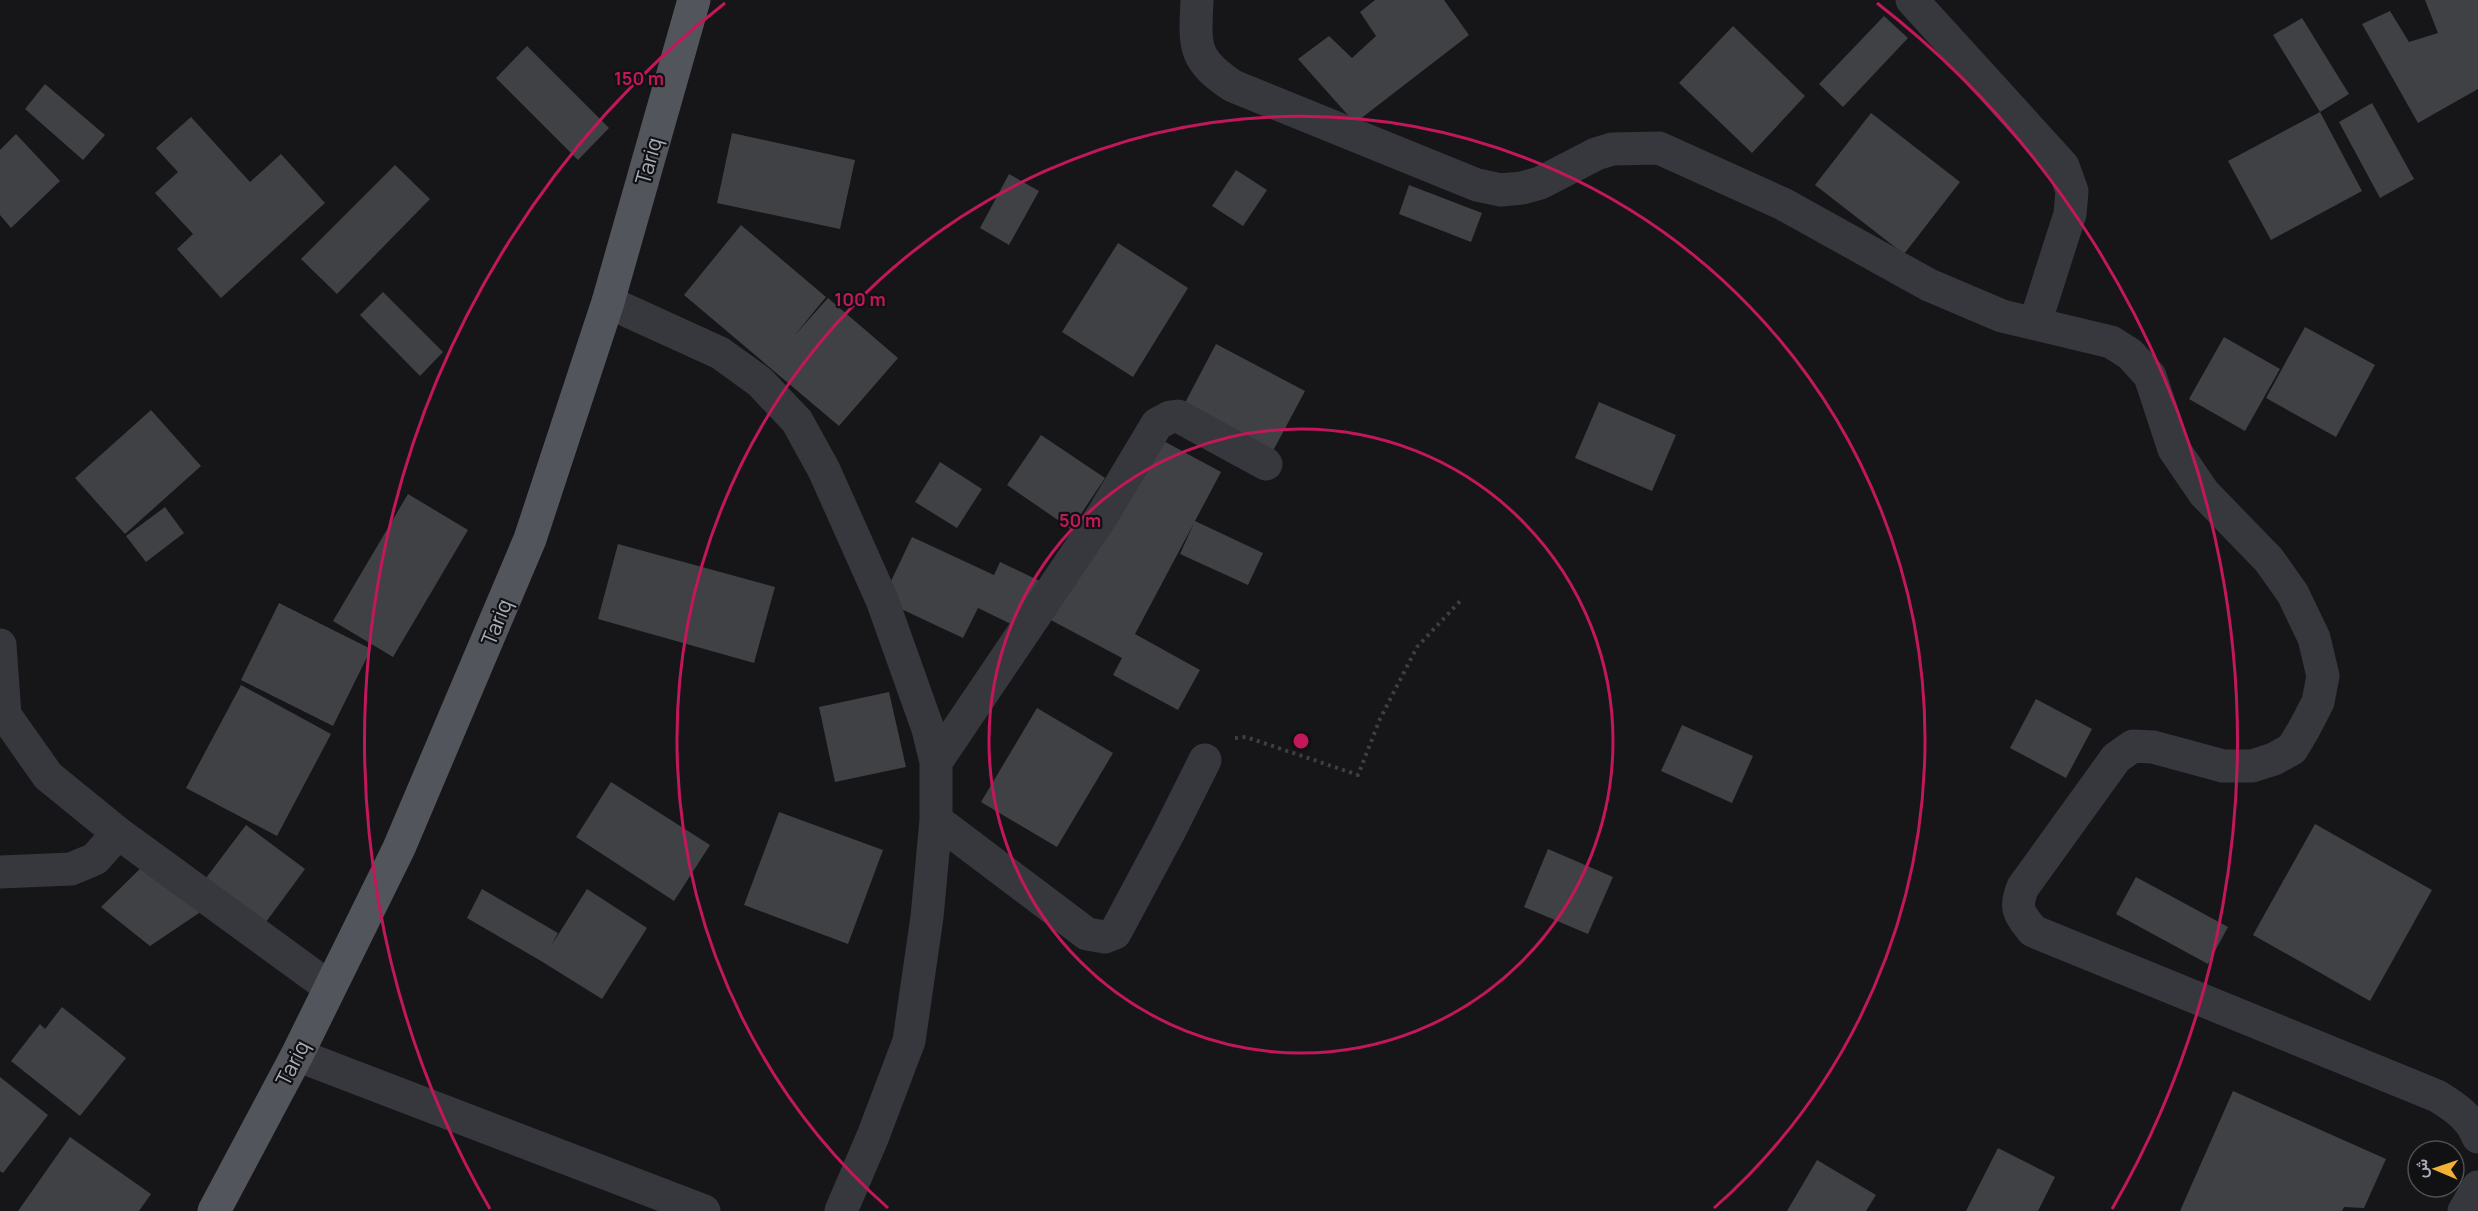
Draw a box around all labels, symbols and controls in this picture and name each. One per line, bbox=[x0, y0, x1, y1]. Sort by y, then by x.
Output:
text: 150 m bbox=[614, 66, 664, 90]
street label: Tariq bbox=[628, 134, 668, 188]
text: 100 m bbox=[834, 287, 886, 311]
text: 50 m bbox=[1059, 508, 1101, 532]
street label: Tariq bbox=[474, 595, 518, 649]
centre of rings bbox=[1291, 731, 1311, 751]
street label: Tariq bbox=[269, 1035, 315, 1091]
north arrow bbox=[2406, 1139, 2466, 1199]
text: ش bbox=[2410, 1158, 2432, 1178]

